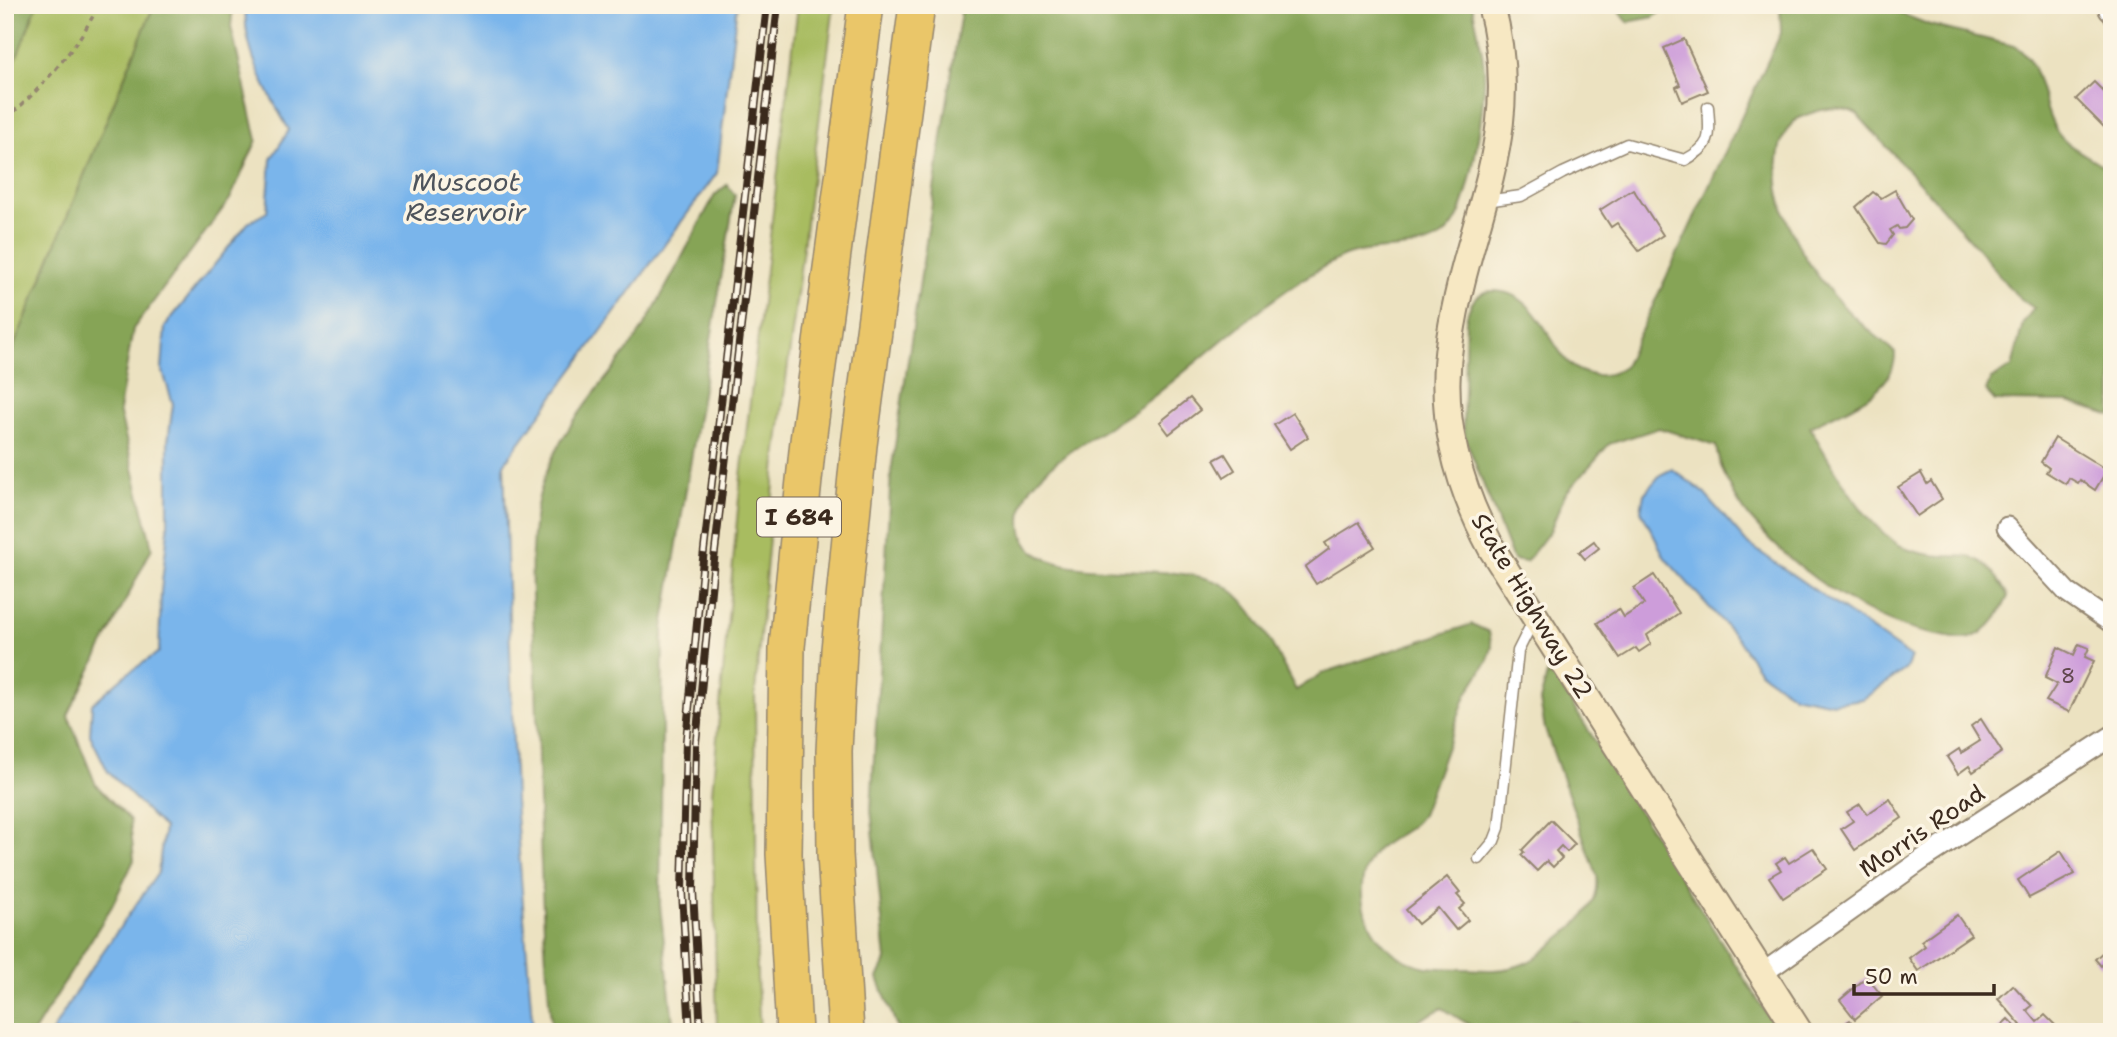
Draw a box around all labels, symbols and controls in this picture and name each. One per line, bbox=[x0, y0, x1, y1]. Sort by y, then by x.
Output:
water label: Muscoot Reservoir bbox=[406, 164, 527, 229]
road number: I 684 bbox=[757, 498, 841, 537]
street label: State Highway 22 bbox=[1464, 507, 1600, 705]
house number: 8 bbox=[2061, 662, 2075, 690]
street label: Morris Road bbox=[1853, 777, 1991, 885]
scale bar bbox=[1854, 953, 1994, 997]
text: 50 m bbox=[1865, 963, 1918, 991]

